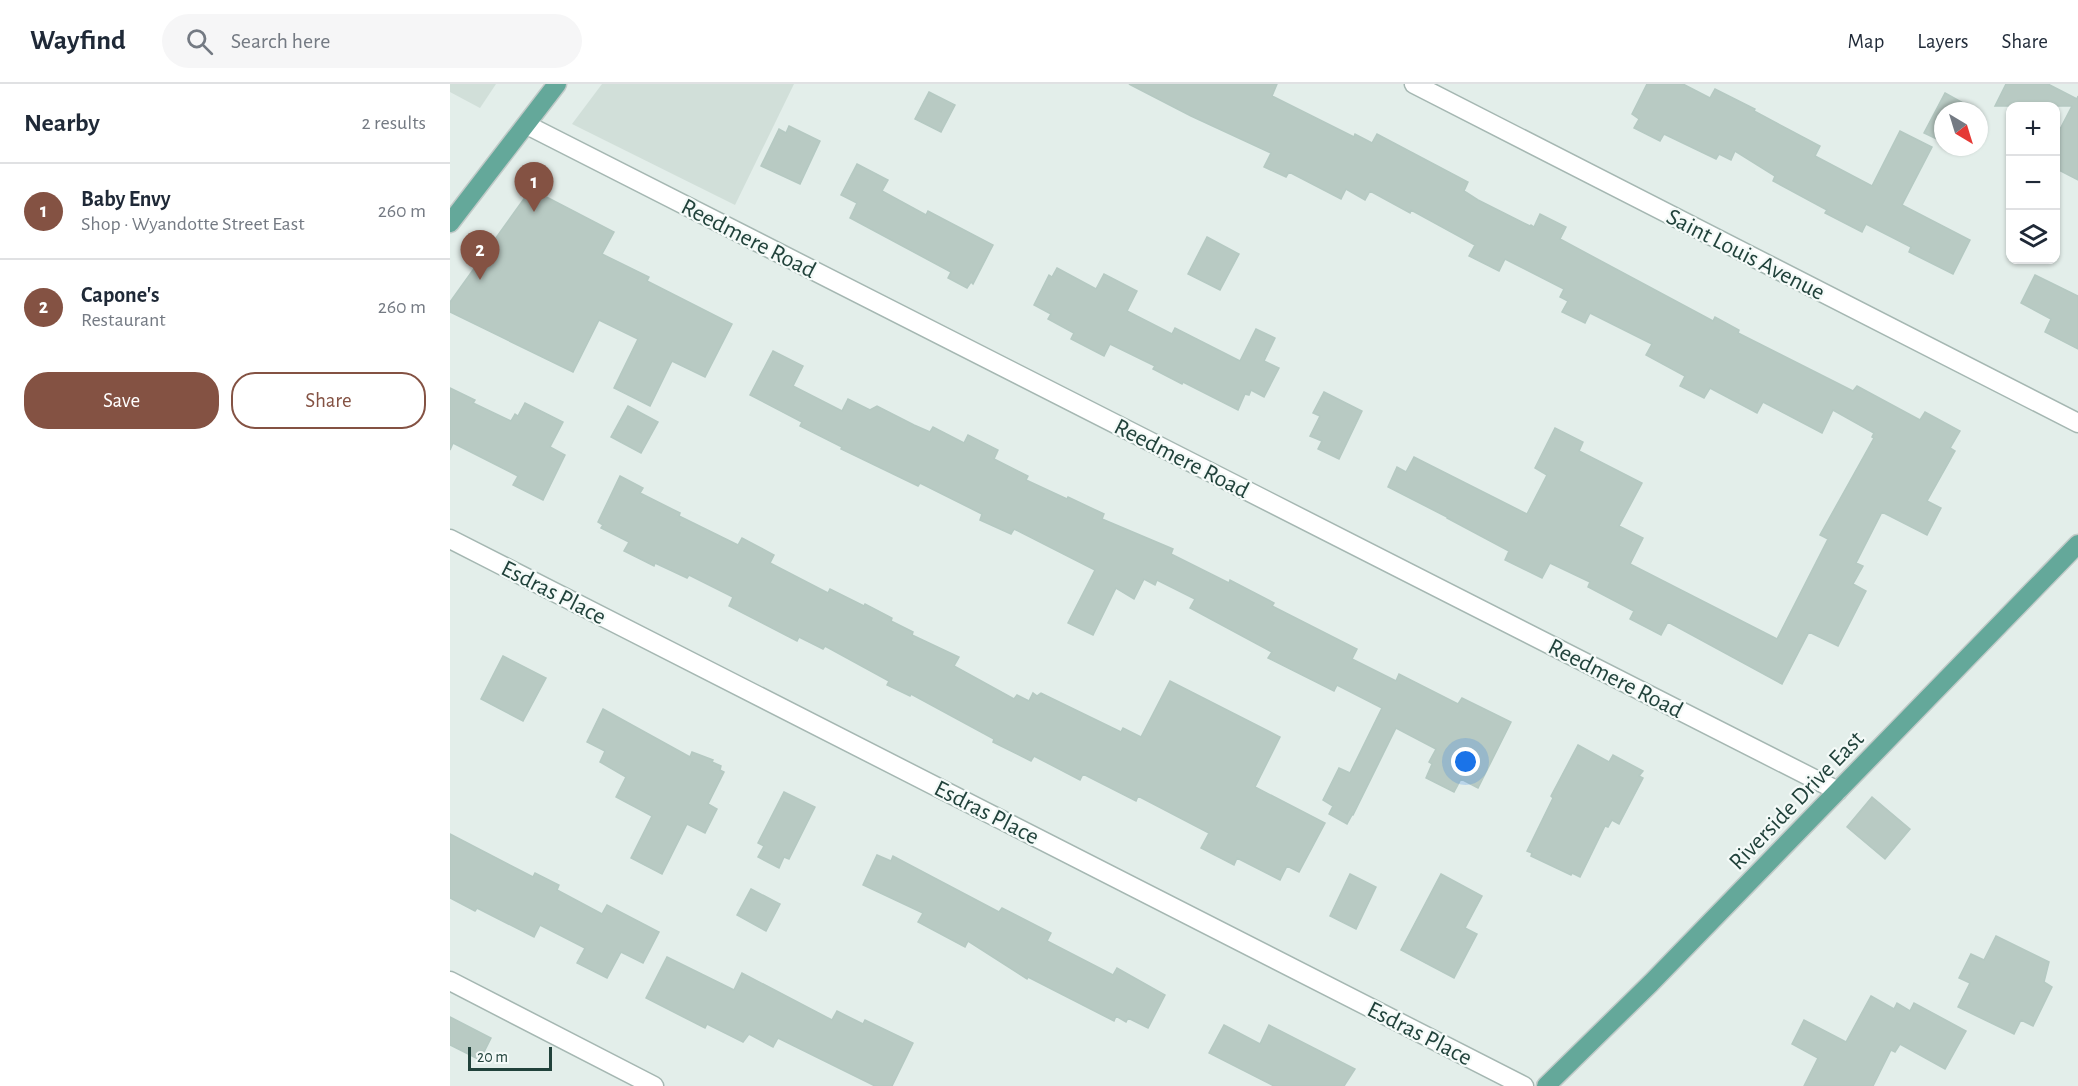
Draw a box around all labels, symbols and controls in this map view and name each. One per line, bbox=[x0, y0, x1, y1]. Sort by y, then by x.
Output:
search box bbox=[162, 14, 582, 68]
icon: search bbox=[183, 25, 216, 58]
text: Wayfind bbox=[30, 27, 126, 55]
text: Search here bbox=[231, 30, 330, 52]
text: Map bbox=[1848, 31, 1884, 52]
text: Layers bbox=[1917, 31, 1968, 52]
text: Share bbox=[2001, 31, 2048, 52]
north arrow bbox=[1934, 102, 1988, 156]
map controls bbox=[2006, 102, 2060, 264]
button: + bbox=[2006, 102, 2060, 156]
text: Nearby bbox=[24, 110, 100, 136]
text: 2 results bbox=[362, 113, 426, 133]
button: − bbox=[2006, 156, 2060, 210]
pin: 1 bbox=[514, 162, 554, 212]
text: Baby Envy bbox=[81, 188, 171, 210]
street label: Reedmere Road bbox=[677, 195, 820, 283]
text: 1 bbox=[40, 201, 47, 221]
text: 260 m bbox=[378, 201, 426, 221]
street label: Saint Louis Avenue bbox=[1663, 205, 1829, 305]
button: layers bbox=[2006, 210, 2060, 264]
text: Shop · Wyandotte Street East bbox=[81, 214, 305, 234]
pin: 2 bbox=[460, 230, 500, 280]
text: Capone's bbox=[81, 284, 160, 306]
text: 2 bbox=[39, 297, 48, 317]
text: 260 m bbox=[378, 297, 426, 317]
text: Restaurant bbox=[81, 310, 166, 330]
button: Save bbox=[24, 372, 219, 429]
button: Share bbox=[231, 372, 426, 429]
street label: Reedmere Road bbox=[1110, 415, 1253, 503]
street label: Esdras Place bbox=[497, 556, 610, 629]
street label: Reedmere Road bbox=[1544, 635, 1687, 723]
street label: Riverside Drive East bbox=[1725, 726, 1869, 875]
your location bbox=[1451, 747, 1480, 776]
street label: Esdras Place bbox=[930, 776, 1043, 849]
street label: Esdras Place bbox=[1363, 997, 1476, 1070]
scale bar bbox=[468, 1044, 552, 1072]
text: 20 m bbox=[477, 1049, 508, 1065]

